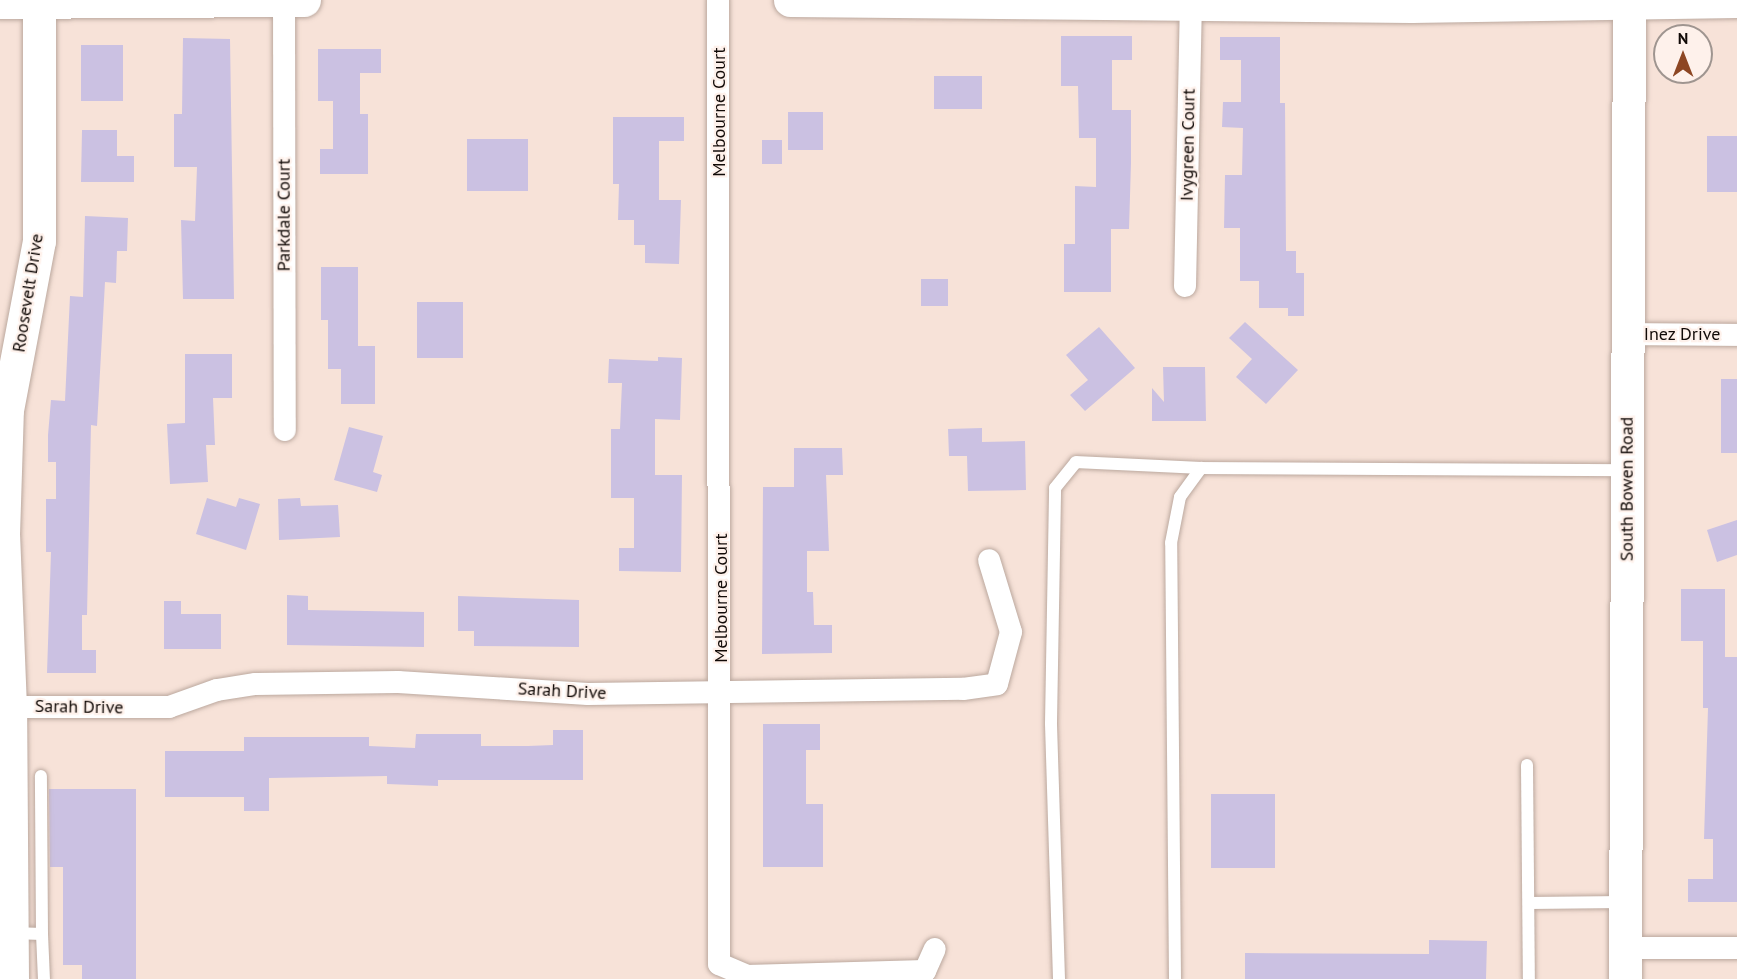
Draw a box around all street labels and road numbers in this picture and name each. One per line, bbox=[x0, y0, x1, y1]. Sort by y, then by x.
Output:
street label: Melbourne Court bbox=[708, 47, 730, 177]
street label: Ivygreen Court bbox=[1176, 89, 1200, 201]
street label: Parkdale Court bbox=[273, 159, 295, 271]
street label: Roosevelt Drive bbox=[8, 232, 48, 354]
street label: Inez Drive bbox=[1643, 323, 1721, 345]
street label: South Bowen Road bbox=[1616, 417, 1638, 561]
street label: Melbourne Court bbox=[710, 533, 732, 663]
street label: Sarah Drive bbox=[517, 678, 607, 704]
street label: Sarah Drive bbox=[35, 695, 123, 719]

